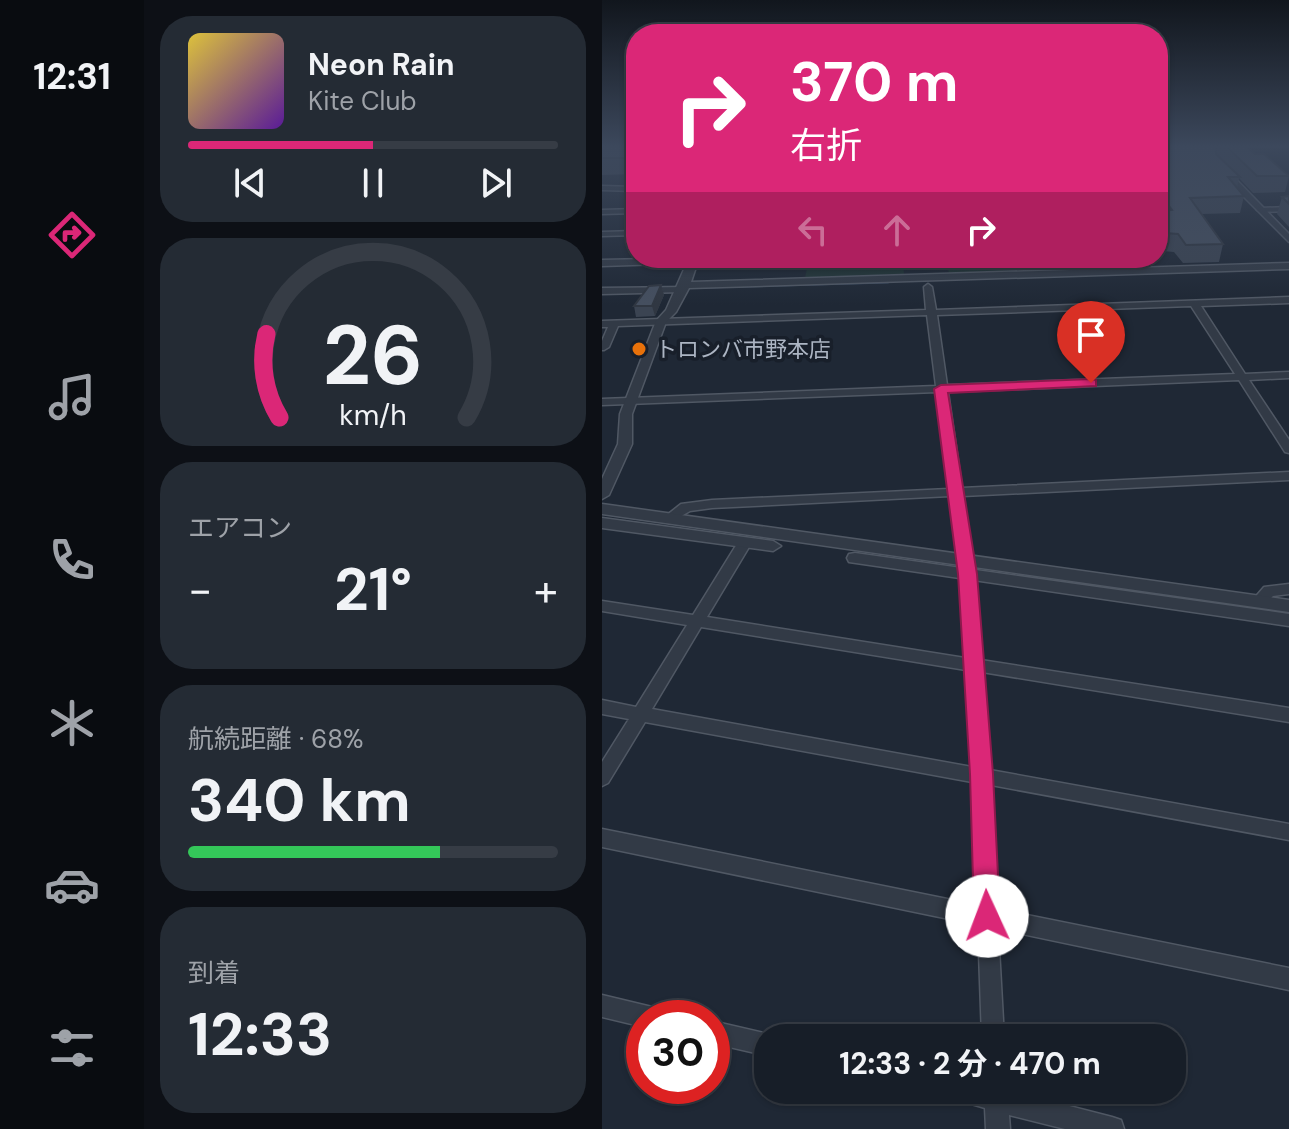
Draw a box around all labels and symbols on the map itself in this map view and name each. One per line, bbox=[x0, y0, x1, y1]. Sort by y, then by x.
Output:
pin bbox=[1057, 301, 1125, 383]
place label: トロンバ市野本店 bbox=[655, 335, 831, 364]
marker: トロンバ市野本店 bbox=[630, 340, 648, 358]
position arrow bbox=[945, 874, 1029, 958]
speed limit sign: 30 bbox=[626, 1000, 730, 1104]

